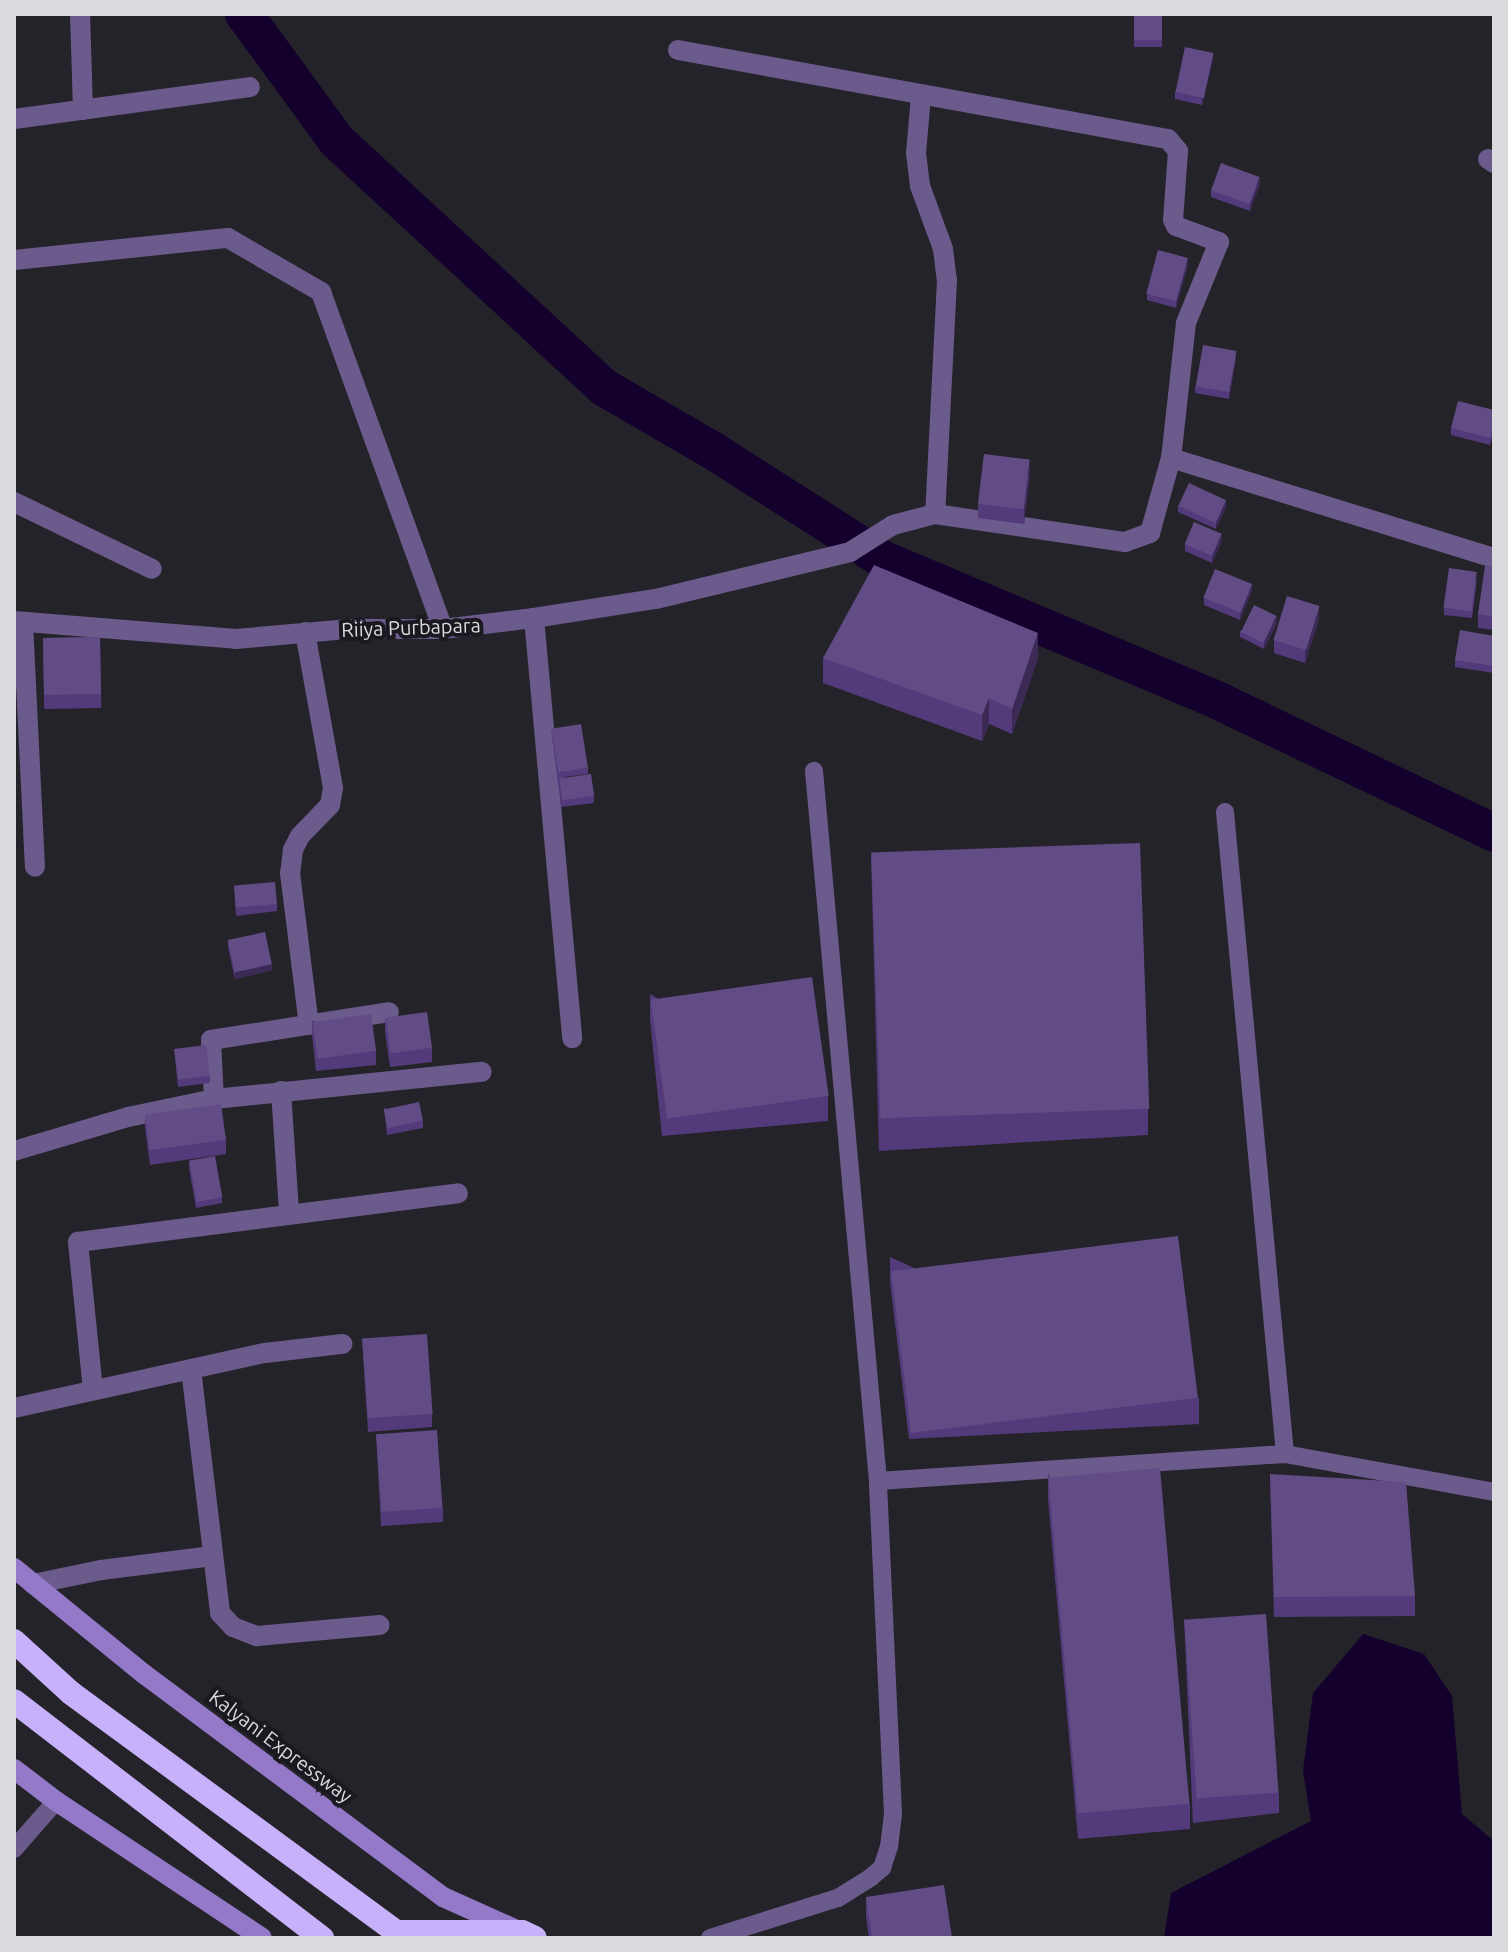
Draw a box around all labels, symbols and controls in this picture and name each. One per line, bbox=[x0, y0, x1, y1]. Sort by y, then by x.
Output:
street label: Riiya Purbapara bbox=[341, 613, 481, 641]
street label: Kalyani Expressway bbox=[205, 1684, 357, 1808]

